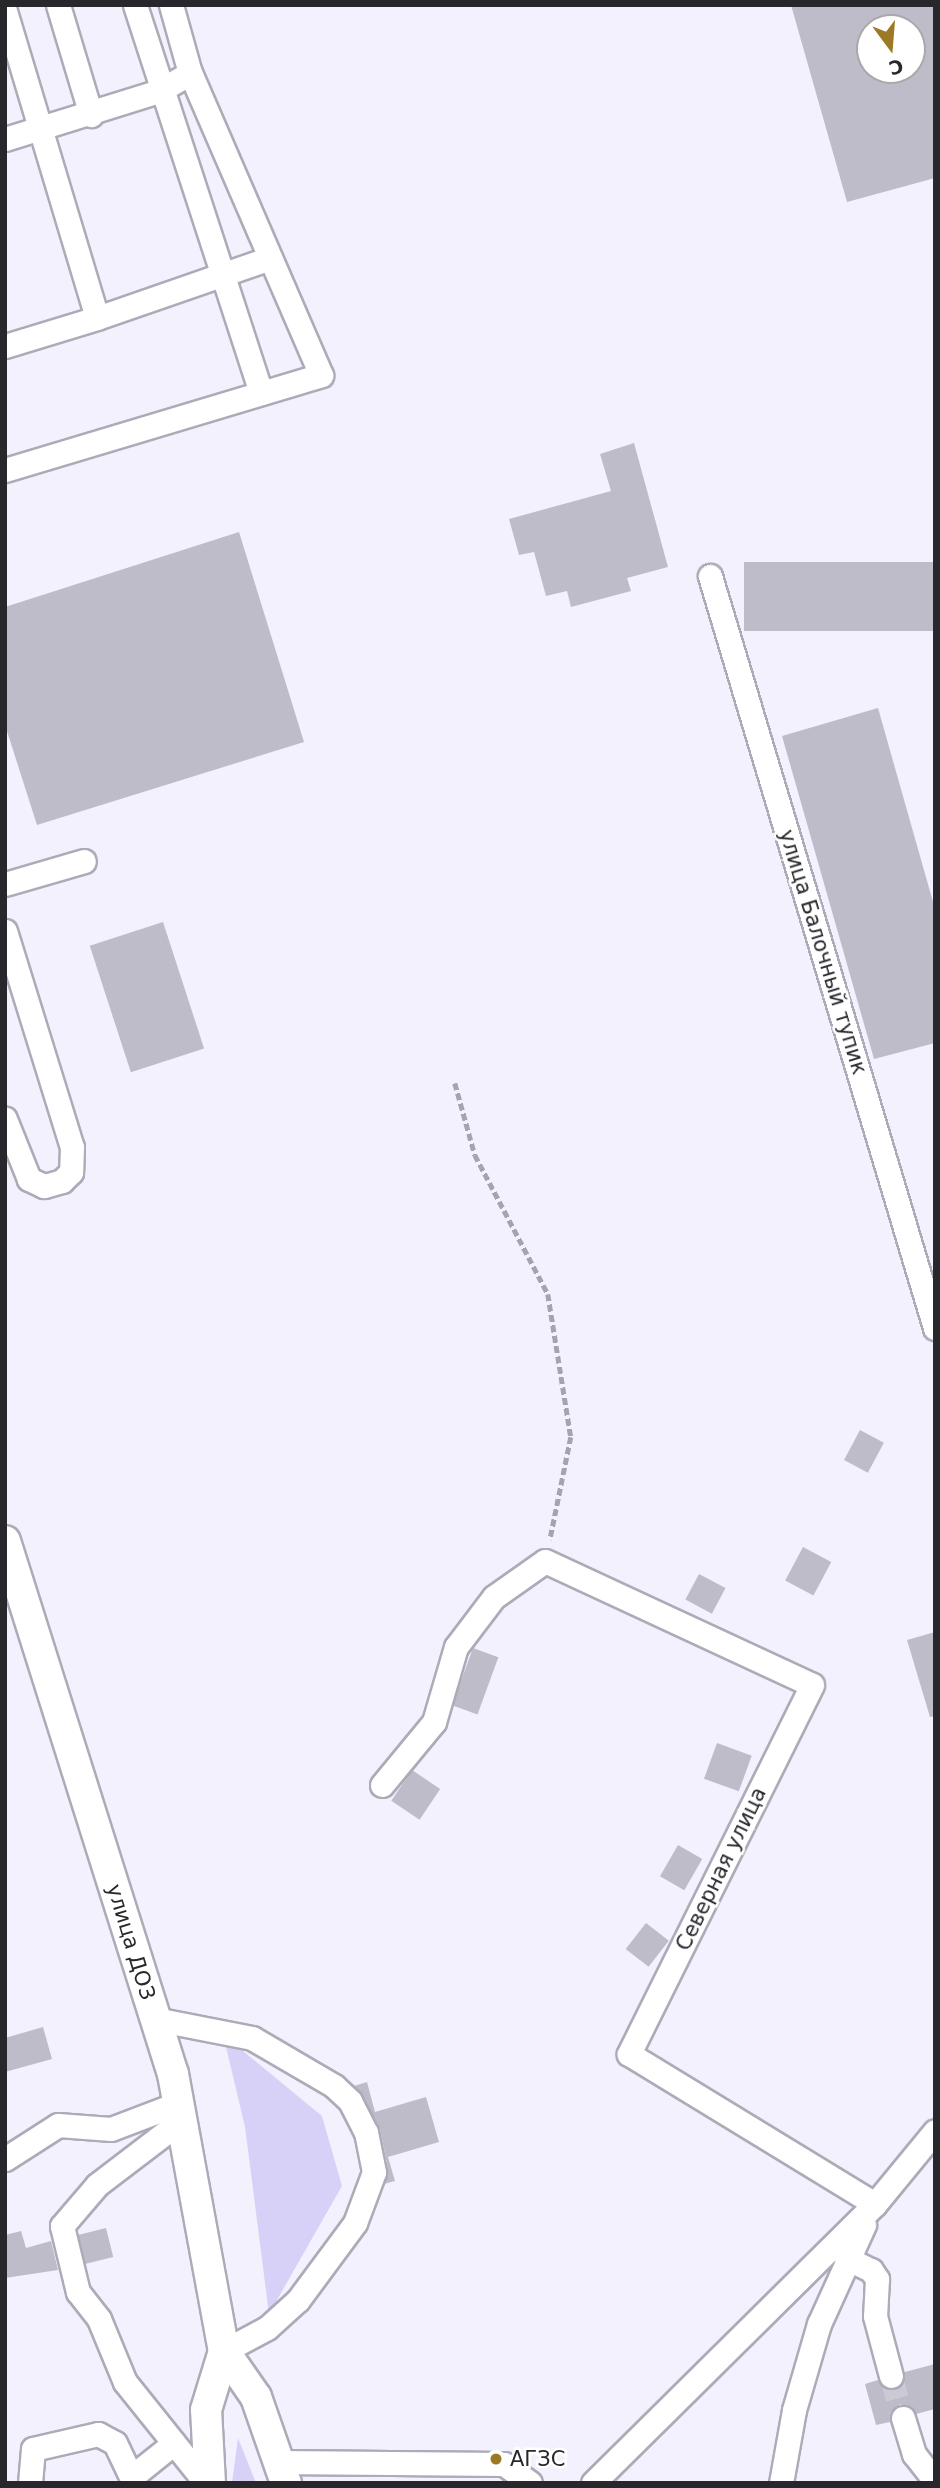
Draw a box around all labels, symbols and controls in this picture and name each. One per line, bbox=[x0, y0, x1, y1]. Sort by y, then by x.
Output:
north arrow bbox=[856, 14, 926, 84]
text: С bbox=[887, 55, 906, 80]
street label: улица Балочный тупик bbox=[774, 827, 872, 1077]
street label: Северная улица bbox=[670, 1783, 772, 1955]
street label: улица ДОЗ bbox=[101, 1881, 161, 2003]
place label: АГЗС bbox=[510, 2446, 565, 2472]
marker: АГЗС bbox=[488, 2451, 504, 2467]

